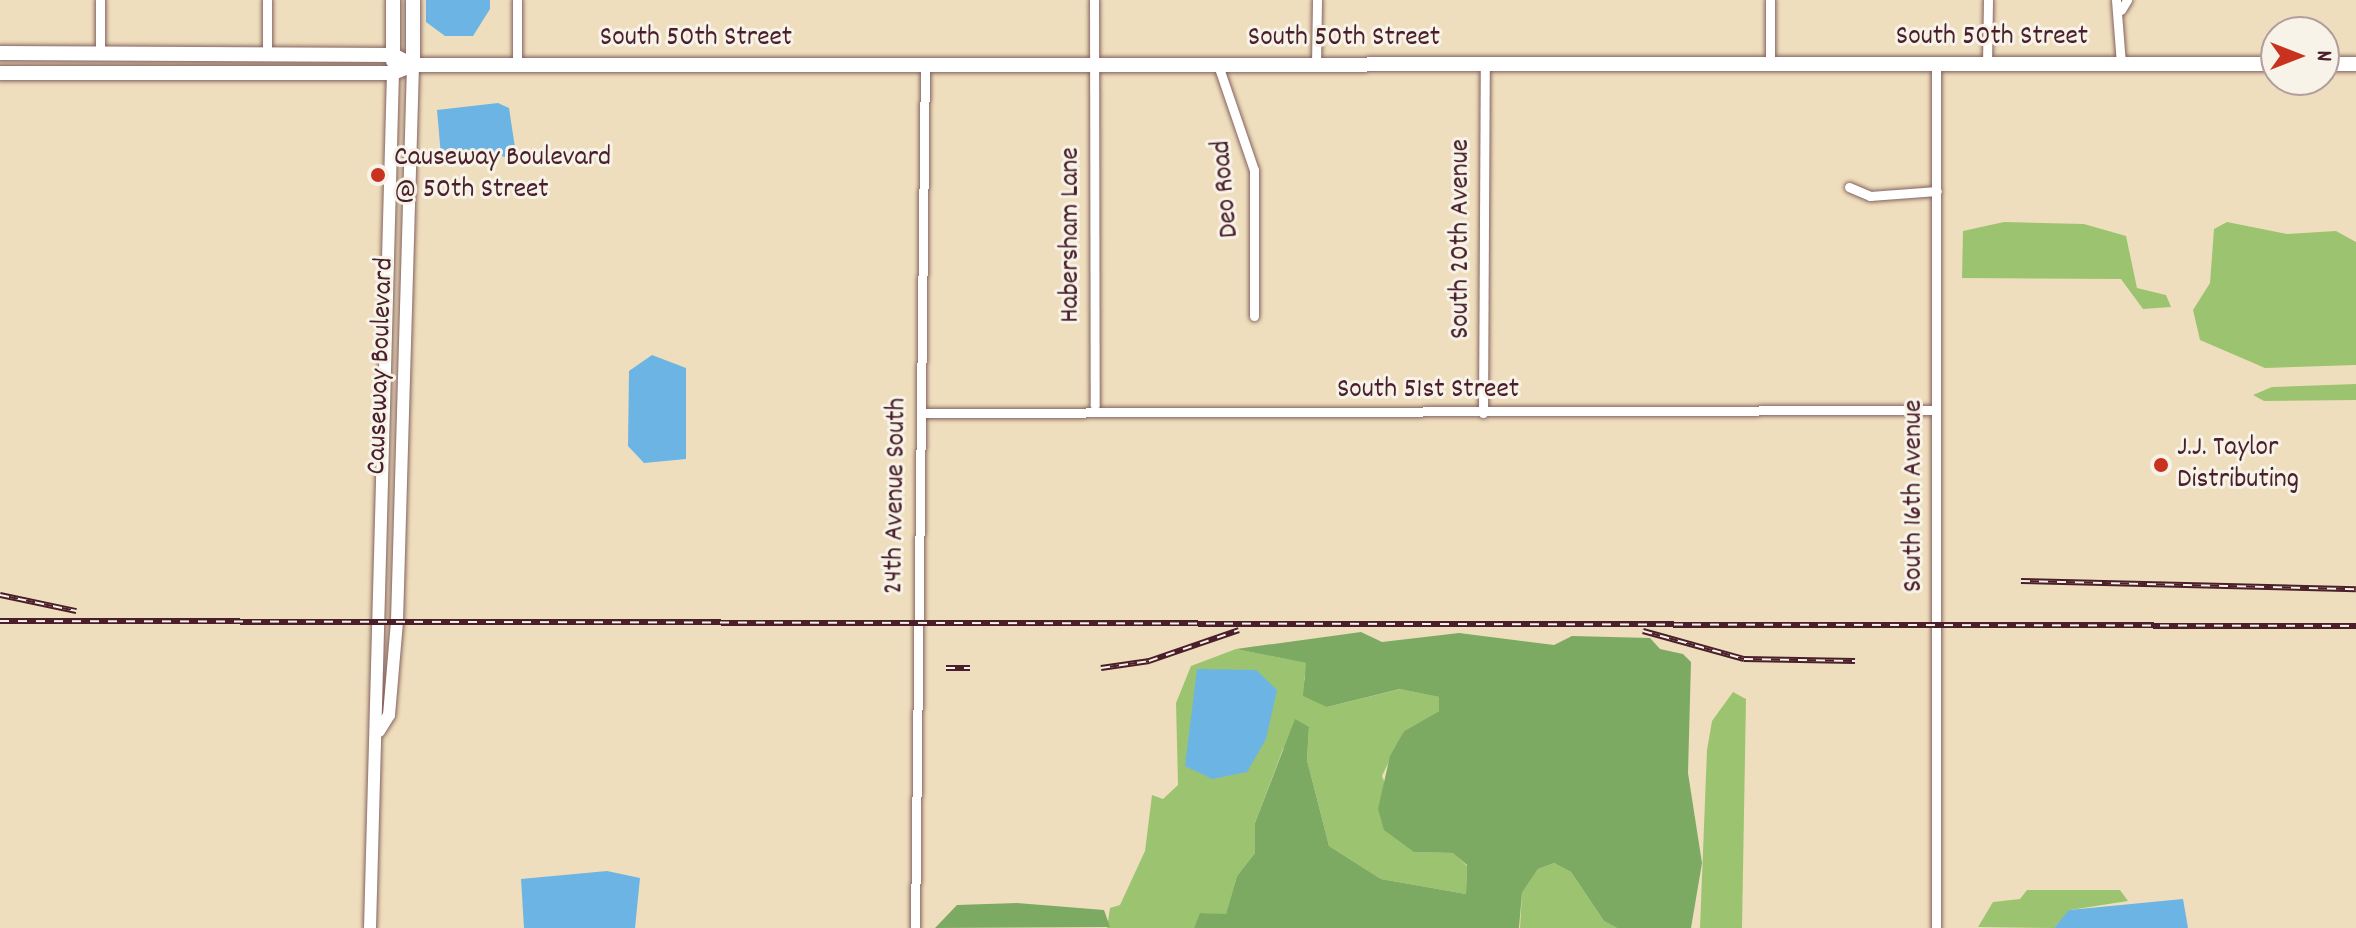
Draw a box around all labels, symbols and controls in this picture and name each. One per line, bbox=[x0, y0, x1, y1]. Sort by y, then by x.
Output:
north arrow bbox=[2260, 16, 2340, 96]
street label: South 50th Street bbox=[1896, 21, 2088, 55]
street label: South 50th Street bbox=[600, 22, 792, 56]
street label: South 50th Street bbox=[1248, 22, 1440, 56]
text: N bbox=[2307, 51, 2338, 61]
street label: Deo Road bbox=[1206, 139, 1248, 239]
street label: South 20th Avenue bbox=[1445, 139, 1479, 339]
place label: Causeway Boulevard @ 50th Street bbox=[394, 142, 611, 208]
street label: Habersham Lane bbox=[1055, 147, 1089, 323]
marker: Causeway Boulevard @ 50th Street bbox=[369, 166, 387, 184]
street label: Causeway Boulevard bbox=[361, 257, 403, 475]
street label: South 51st Street bbox=[1337, 374, 1519, 408]
street label: 24th Avenue South bbox=[878, 397, 916, 595]
street label: South 16th Avenue bbox=[1898, 400, 1932, 592]
place label: J.J. Taylor Distributing bbox=[2177, 432, 2299, 498]
marker: J.J. Taylor Distributing bbox=[2152, 456, 2170, 474]

